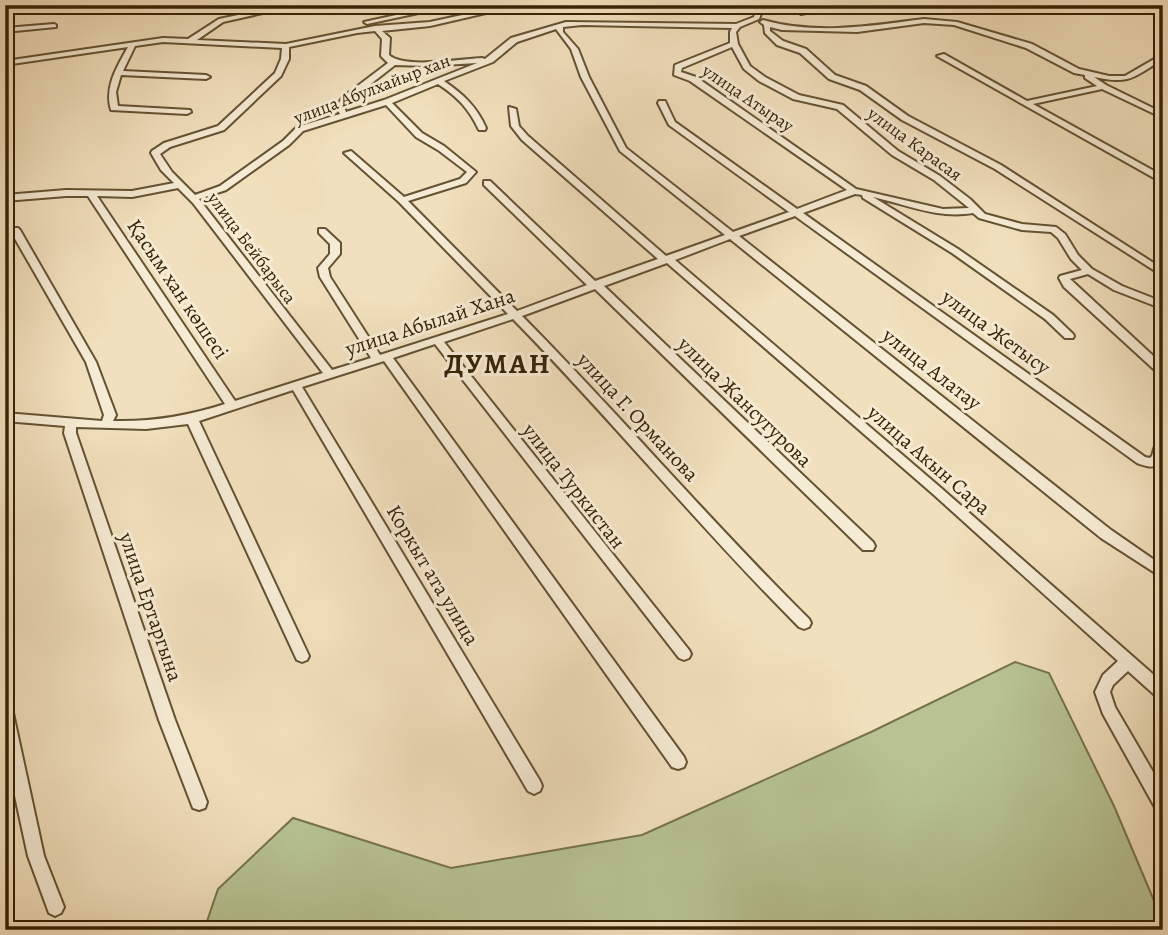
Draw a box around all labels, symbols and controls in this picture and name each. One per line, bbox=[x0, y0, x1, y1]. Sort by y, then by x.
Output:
street label: улица Абулхайыр хан bbox=[289, 48, 454, 130]
street label: улица Атырау bbox=[697, 58, 799, 138]
street label: улица Карасая bbox=[862, 101, 967, 186]
street label: улица Бейбарыса bbox=[201, 186, 302, 309]
street label: Қасым хан көшесі bbox=[121, 213, 235, 365]
street label: улица Абылай Хана bbox=[341, 281, 519, 363]
street label: улица Жетысу bbox=[935, 283, 1056, 381]
street label: улица Алатау bbox=[876, 321, 988, 417]
street label: улица Жансугурова bbox=[671, 330, 819, 474]
district label: ДУМАН bbox=[444, 345, 552, 383]
street label: улица Г. Орманова bbox=[570, 346, 705, 488]
street label: улица Акын Сара bbox=[861, 398, 997, 521]
street label: улица Туркистан bbox=[515, 417, 632, 555]
street label: Коркыт ата улица bbox=[380, 500, 486, 651]
street label: улица Ертаргына bbox=[112, 528, 190, 686]

